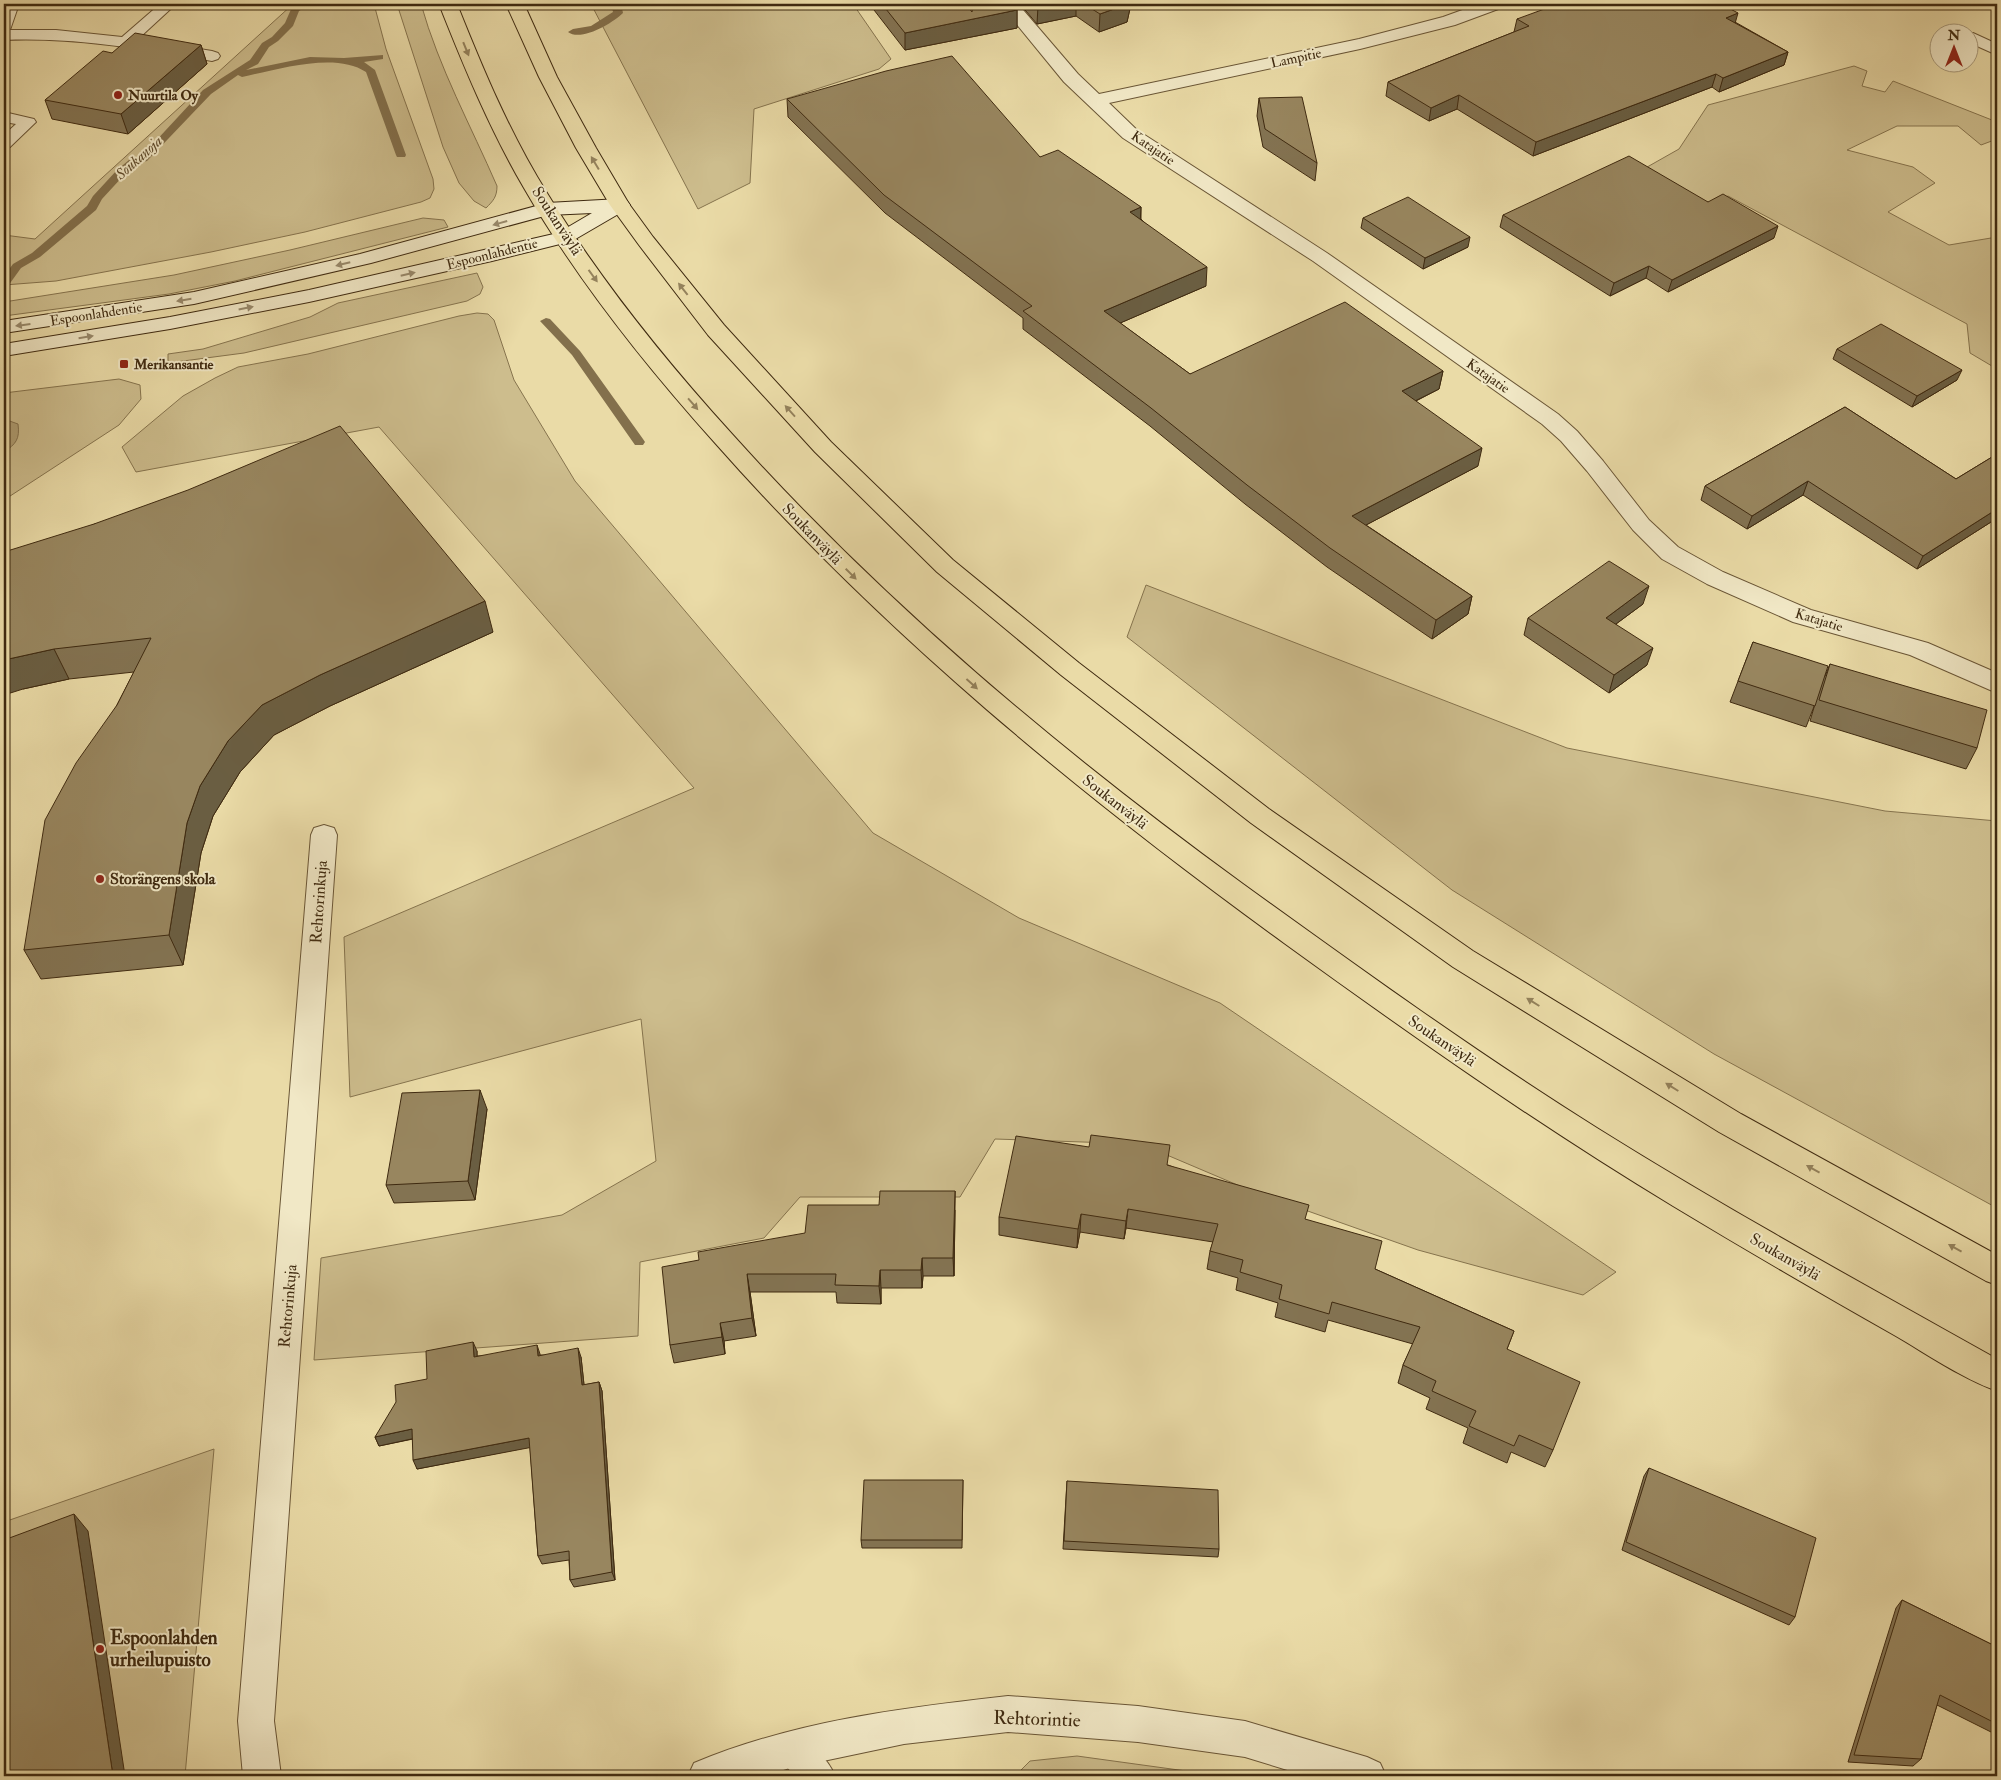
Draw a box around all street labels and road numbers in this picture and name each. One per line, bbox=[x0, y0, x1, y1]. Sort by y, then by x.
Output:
street label: Lampitie bbox=[1269, 44, 1323, 73]
street label: Katajatie bbox=[1128, 127, 1178, 169]
street label: Soukanväylä bbox=[527, 183, 587, 259]
street label: Espoonlahdentie bbox=[445, 234, 540, 275]
street label: Espoonlahdentie bbox=[49, 298, 144, 331]
street label: Katajatie bbox=[1463, 355, 1513, 397]
street label: Soukanväylä bbox=[778, 499, 847, 569]
street label: Katajatie bbox=[1793, 605, 1845, 635]
street label: Soukanväylä bbox=[1078, 770, 1152, 834]
street label: Rehtorinkuja bbox=[306, 859, 332, 944]
street label: Soukanväylä bbox=[1404, 1011, 1480, 1071]
street label: Soukanväylä bbox=[1746, 1229, 1824, 1285]
street label: Rehtorinkuja bbox=[274, 1263, 302, 1349]
street label: Rehtorintie bbox=[993, 1705, 1081, 1733]

